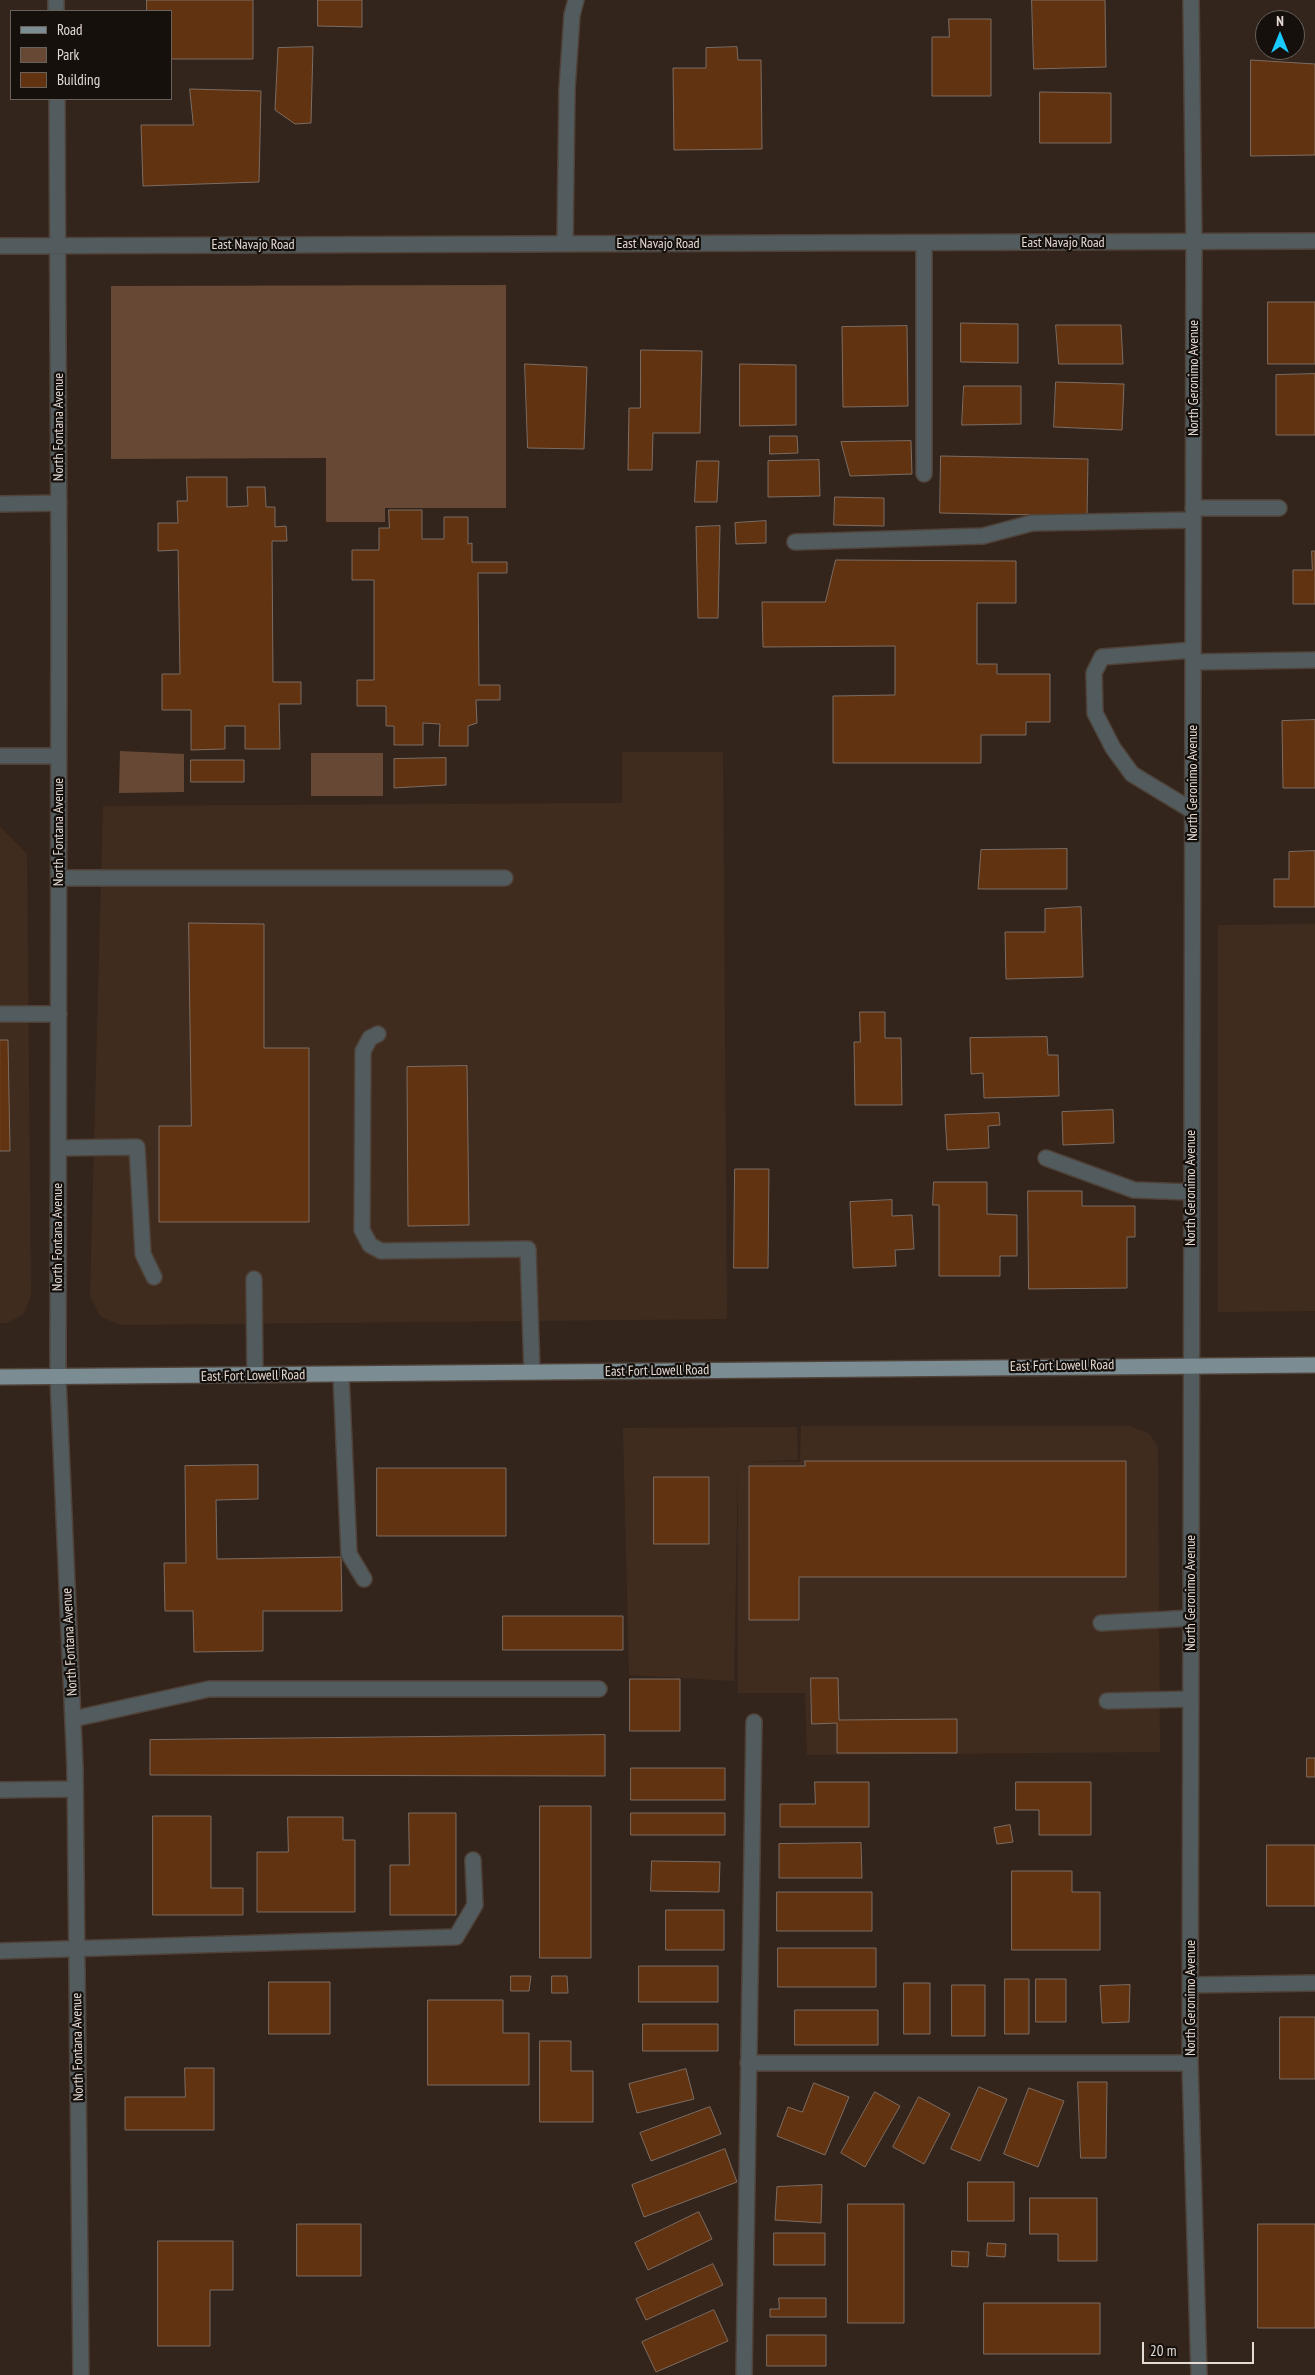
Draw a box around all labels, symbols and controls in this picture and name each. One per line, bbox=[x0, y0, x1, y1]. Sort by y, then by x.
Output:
legend bbox=[10, 10, 172, 100]
north arrow bbox=[1255, 10, 1305, 60]
text: N bbox=[1276, 12, 1284, 30]
text: Road bbox=[57, 20, 83, 39]
text: Park bbox=[57, 45, 79, 64]
text: Building bbox=[57, 70, 100, 89]
street label: East Navajo Road bbox=[1021, 235, 1105, 251]
street label: East Navajo Road bbox=[616, 236, 700, 252]
street label: East Navajo Road bbox=[211, 237, 295, 253]
street label: North Geronimo Avenue bbox=[1186, 320, 1202, 436]
street label: North Fontana Avenue bbox=[51, 373, 67, 481]
street label: North Geronimo Avenue bbox=[1185, 725, 1201, 841]
street label: North Fontana Avenue bbox=[51, 778, 67, 886]
street label: North Geronimo Avenue bbox=[1183, 1130, 1199, 1246]
street label: North Fontana Avenue bbox=[50, 1183, 66, 1291]
street label: East Fort Lowell Road bbox=[1010, 1357, 1114, 1375]
street label: East Fort Lowell Road bbox=[605, 1362, 709, 1380]
street label: East Fort Lowell Road bbox=[201, 1367, 305, 1385]
street label: North Geronimo Avenue bbox=[1183, 1535, 1199, 1651]
street label: North Fontana Avenue bbox=[59, 1587, 81, 1697]
street label: North Geronimo Avenue bbox=[1183, 1940, 1199, 2056]
street label: North Fontana Avenue bbox=[69, 1993, 87, 2101]
scale bar bbox=[1145, 2332, 1258, 2364]
text: 20 m bbox=[1150, 2341, 1176, 2360]

